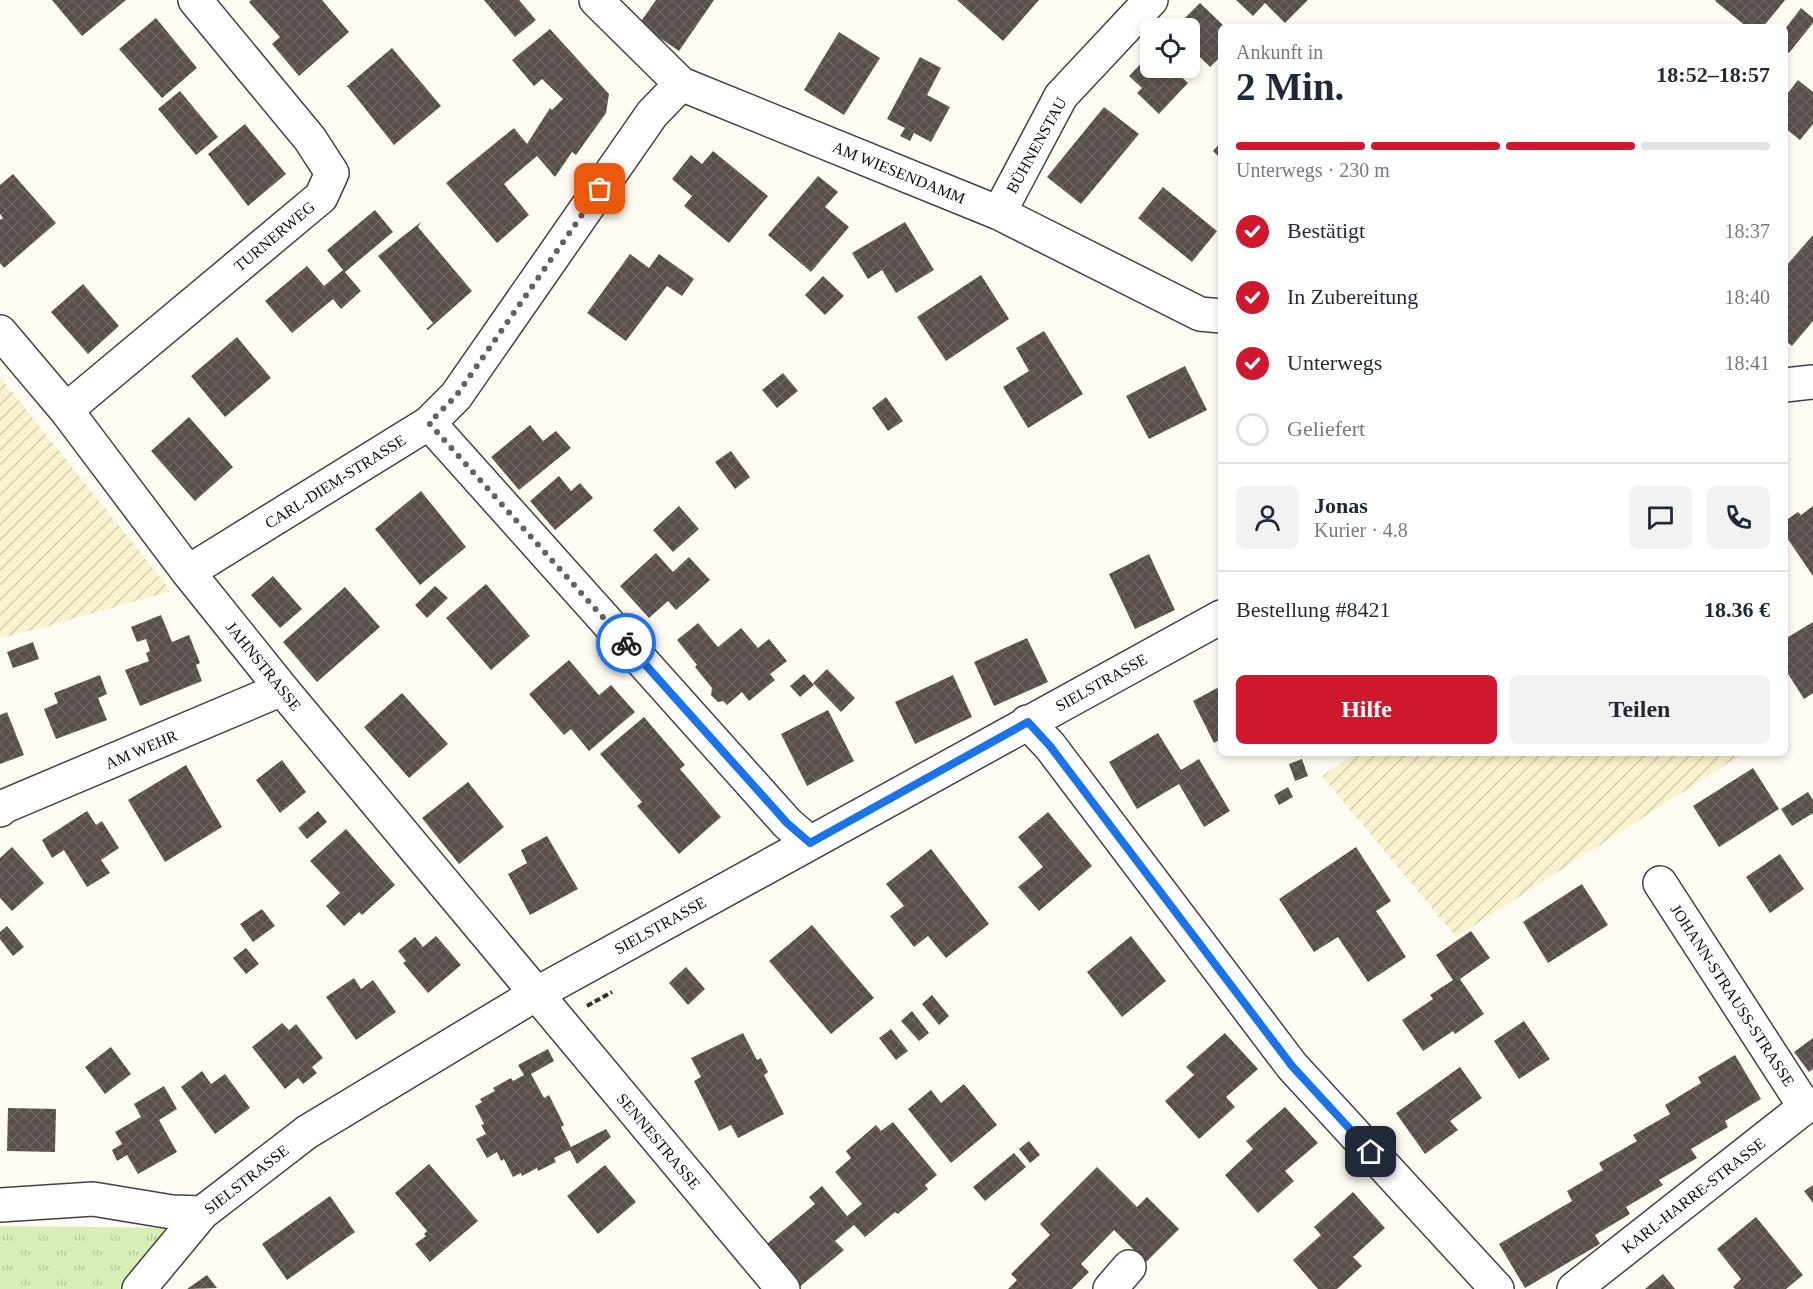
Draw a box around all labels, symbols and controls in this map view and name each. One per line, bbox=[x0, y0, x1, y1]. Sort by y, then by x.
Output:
map controls bbox=[1140, 18, 1200, 78]
button: locate bbox=[1140, 18, 1200, 78]
text: Ankunft in bbox=[1236, 41, 1323, 63]
text: 18:52–18:57 bbox=[1656, 62, 1770, 87]
text: 2 Min. bbox=[1236, 65, 1344, 108]
street label: BÜHNENSTAU bbox=[1003, 94, 1070, 196]
street label: AM WIESENDAMM bbox=[830, 138, 968, 207]
text: Unterwegs · 230 m bbox=[1236, 159, 1390, 181]
pin bbox=[574, 163, 625, 214]
icon: bag bbox=[583, 172, 616, 205]
street label: TURNERWEG bbox=[231, 198, 318, 275]
icon: check bbox=[1236, 215, 1269, 248]
text: Bestätigt bbox=[1287, 218, 1365, 243]
text: 18:37 bbox=[1724, 220, 1770, 242]
icon: check bbox=[1236, 281, 1269, 314]
text: In Zubereitung bbox=[1287, 284, 1418, 309]
text: 18:40 bbox=[1724, 286, 1770, 308]
icon: check bbox=[1236, 347, 1269, 380]
text: Unterwegs bbox=[1287, 350, 1382, 375]
text: 18:41 bbox=[1724, 352, 1770, 374]
text: Geliefert bbox=[1287, 416, 1365, 441]
street label: CARL-DIEM-STRASSE bbox=[262, 431, 409, 532]
button: person bbox=[1236, 486, 1299, 549]
button: chat bbox=[1629, 486, 1692, 549]
button: phone bbox=[1707, 486, 1770, 549]
text: Jonas bbox=[1314, 493, 1368, 518]
text: Kurier · 4.8 bbox=[1314, 519, 1408, 541]
text: Bestellung #8421 bbox=[1236, 597, 1391, 622]
text: 18.36 € bbox=[1704, 597, 1770, 622]
courier bbox=[596, 613, 656, 673]
street label: JAHNSTRASSE bbox=[223, 618, 305, 714]
icon: bike bbox=[610, 627, 643, 660]
street label: SIELSTRASSE bbox=[1052, 650, 1150, 715]
button: Hilfe bbox=[1236, 675, 1497, 744]
button: Teilen bbox=[1509, 675, 1770, 744]
street label: AM WEHR bbox=[103, 727, 180, 772]
street label: SIELSTRASSE bbox=[611, 893, 709, 958]
street label: JOHANN-STRAUSS-STRASSE bbox=[1667, 901, 1798, 1089]
street label: SENNESTRASSE bbox=[614, 1090, 704, 1193]
pin bbox=[1345, 1126, 1396, 1177]
street label: KARL-HARRE-STRASSE bbox=[1618, 1134, 1768, 1257]
icon: home bbox=[1354, 1135, 1387, 1168]
street label: SIELSTRASSE bbox=[201, 1141, 292, 1218]

